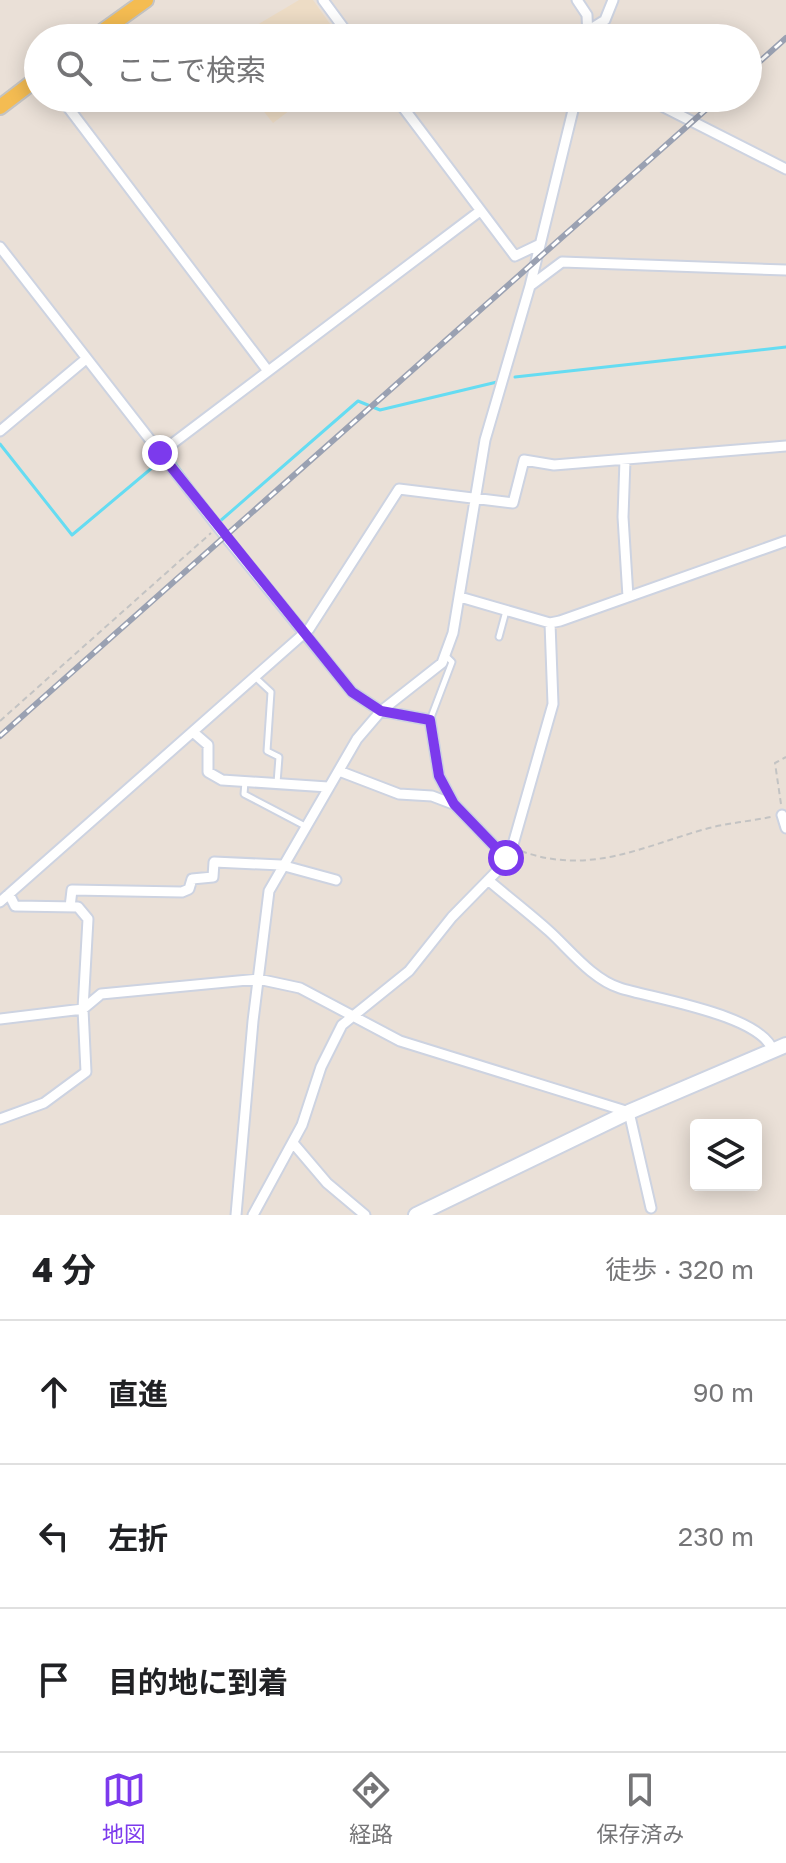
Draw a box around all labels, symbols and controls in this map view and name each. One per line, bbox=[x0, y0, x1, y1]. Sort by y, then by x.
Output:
search box bbox=[24, 24, 762, 112]
icon: search bbox=[52, 46, 96, 90]
text: ここで検索 bbox=[116, 52, 266, 88]
route end bbox=[142, 435, 178, 471]
route start bbox=[488, 840, 524, 876]
map controls bbox=[690, 1119, 762, 1191]
button: layers bbox=[690, 1119, 762, 1191]
text: 4 分 bbox=[32, 1249, 96, 1289]
text: 徒歩 · 320 m bbox=[605, 1254, 754, 1285]
icon: ahead bbox=[32, 1370, 76, 1414]
text: 直進 bbox=[108, 1376, 168, 1412]
text: 90 m bbox=[693, 1377, 754, 1408]
icon: left bbox=[32, 1514, 76, 1558]
text: 左折 bbox=[108, 1520, 168, 1556]
text: 230 m bbox=[678, 1521, 754, 1552]
icon: arrive bbox=[32, 1658, 76, 1702]
text: 目的地に到着 bbox=[108, 1664, 288, 1700]
tab: 地図 bbox=[102, 1768, 146, 1848]
tab: 経路 bbox=[349, 1768, 393, 1848]
tab: 保存済み bbox=[596, 1768, 684, 1848]

